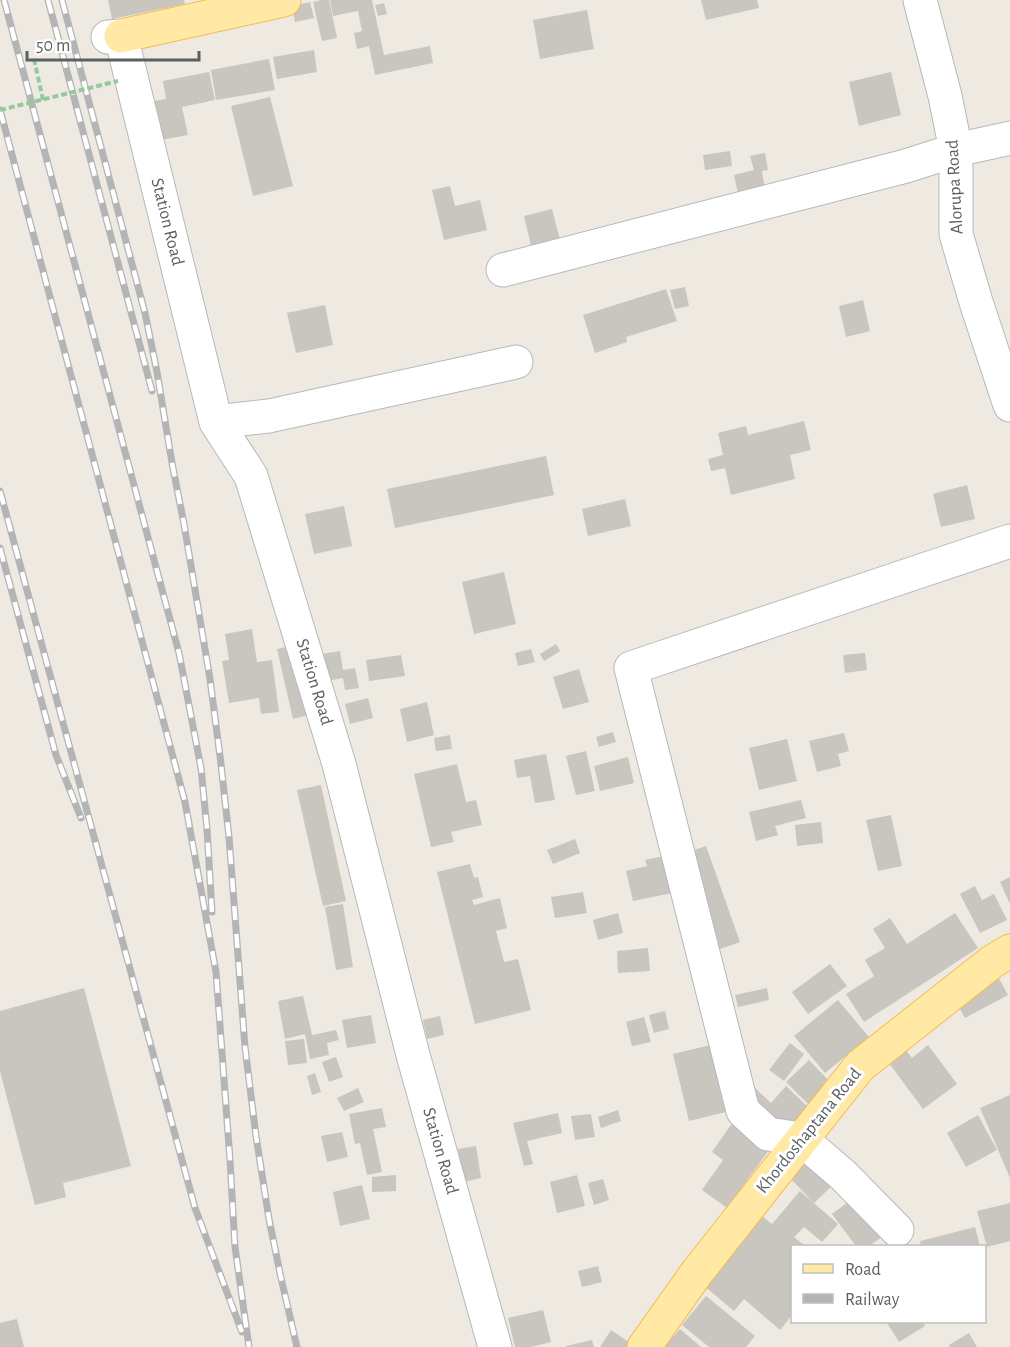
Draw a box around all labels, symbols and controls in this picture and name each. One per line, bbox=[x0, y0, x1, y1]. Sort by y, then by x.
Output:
scale bar bbox=[27, 24, 200, 62]
text: 50 m bbox=[36, 37, 70, 55]
street label: Alorupa Road bbox=[944, 139, 966, 235]
street label: Station Road bbox=[147, 176, 187, 268]
street label: Station Road bbox=[292, 637, 336, 727]
street label: Khordoshaptana Road bbox=[753, 1065, 865, 1197]
street label: Station Road bbox=[419, 1106, 461, 1196]
legend bbox=[791, 1245, 986, 1323]
text: Road bbox=[845, 1261, 881, 1279]
text: Railway bbox=[845, 1291, 900, 1309]

